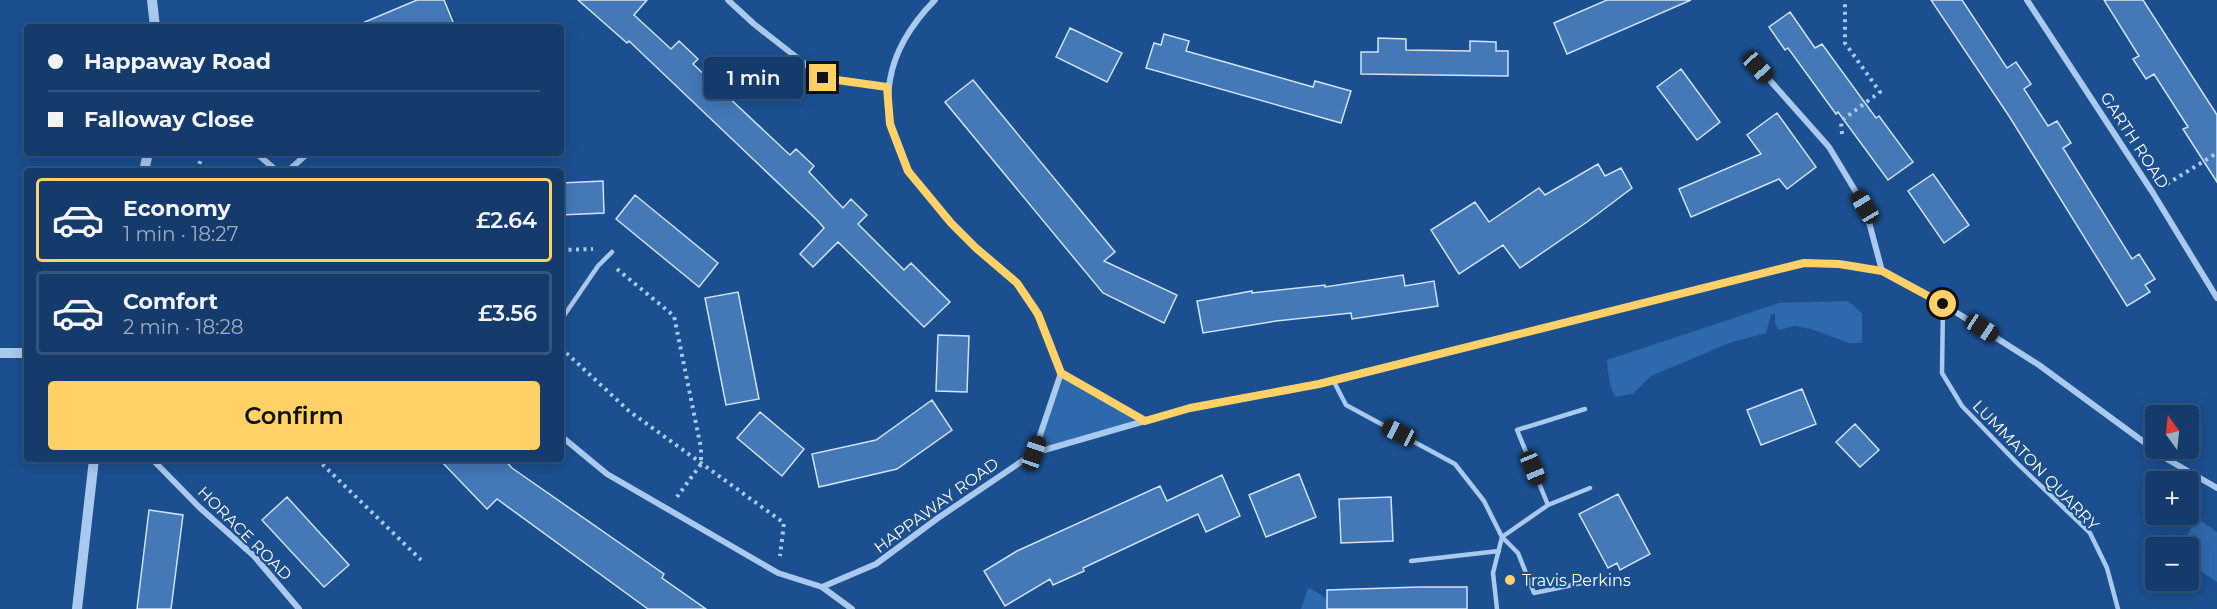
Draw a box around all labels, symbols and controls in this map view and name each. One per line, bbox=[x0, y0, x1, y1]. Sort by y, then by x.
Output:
text: Happaway Road bbox=[84, 48, 271, 75]
car bbox=[1739, 48, 1777, 86]
callout: 1 min bbox=[703, 57, 802, 99]
route end bbox=[809, 64, 836, 91]
text: 1 min bbox=[727, 66, 780, 90]
street label: GARTH ROAD bbox=[2096, 88, 2173, 192]
text: Falloway Close bbox=[84, 106, 254, 133]
car bbox=[1848, 187, 1882, 227]
icon: car bbox=[51, 193, 105, 247]
text: Economy bbox=[123, 195, 231, 222]
text: £2.64 bbox=[476, 207, 537, 234]
text: 1 min · 18:27 bbox=[123, 222, 238, 246]
icon: car bbox=[51, 286, 105, 340]
text: Comfort bbox=[123, 288, 218, 315]
route start bbox=[1929, 290, 1956, 317]
text: £3.56 bbox=[478, 300, 537, 327]
car bbox=[1962, 311, 2002, 345]
text: 2 min · 18:28 bbox=[123, 315, 244, 339]
button: Confirm bbox=[48, 381, 540, 450]
street label: LUMMATON QUARRY bbox=[1969, 396, 2103, 535]
north arrow bbox=[2145, 405, 2199, 459]
map controls bbox=[2145, 405, 2199, 591]
car bbox=[1379, 417, 1419, 449]
car bbox=[1020, 433, 1048, 473]
car bbox=[1518, 448, 1548, 488]
street label: HAPPAWAY ROAD bbox=[870, 454, 1002, 557]
button: + bbox=[2145, 471, 2199, 525]
street label: HORACE ROAD bbox=[194, 482, 296, 584]
button: − bbox=[2145, 537, 2199, 591]
place label: Travis Perkins bbox=[1522, 571, 1631, 590]
marker: Travis Perkins bbox=[1503, 573, 1517, 587]

